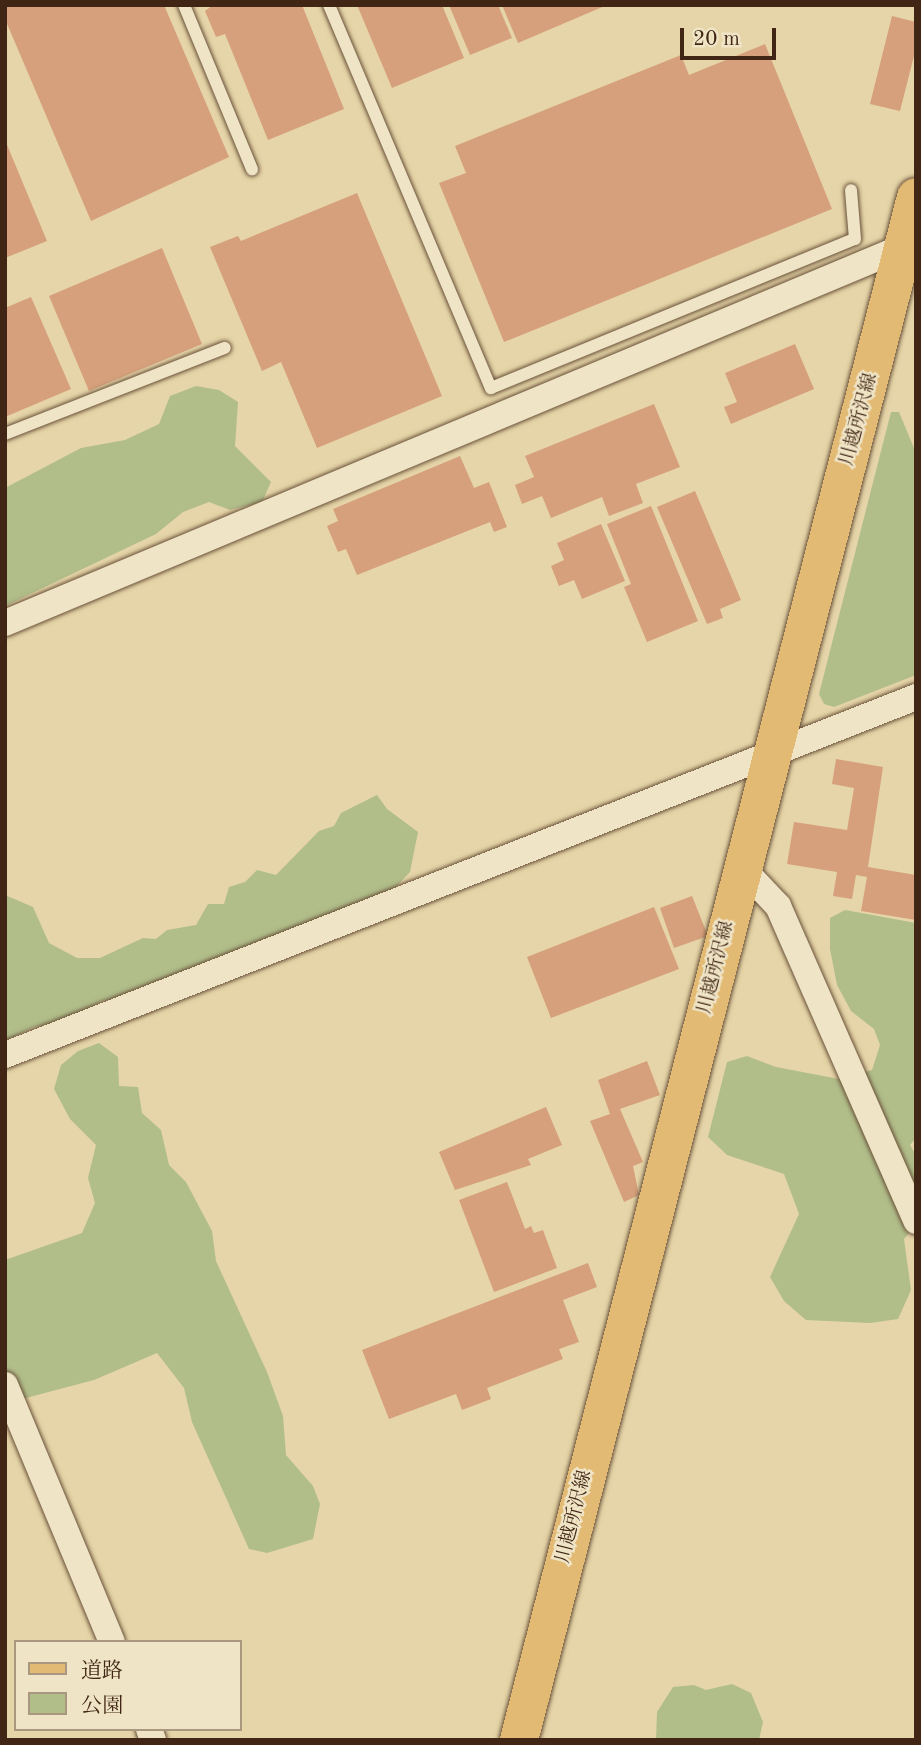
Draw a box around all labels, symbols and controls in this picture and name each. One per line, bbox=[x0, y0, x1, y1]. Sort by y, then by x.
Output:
scale bar bbox=[683, 14, 779, 58]
text: 20 m bbox=[693, 29, 740, 50]
street label: 川越所沢線 bbox=[837, 371, 883, 469]
street label: 川越所沢線 bbox=[694, 919, 740, 1017]
street label: 川越所沢線 bbox=[552, 1468, 598, 1566]
legend bbox=[14, 1640, 242, 1731]
text: 道路 bbox=[81, 1661, 123, 1682]
text: 公園 bbox=[81, 1696, 123, 1717]

